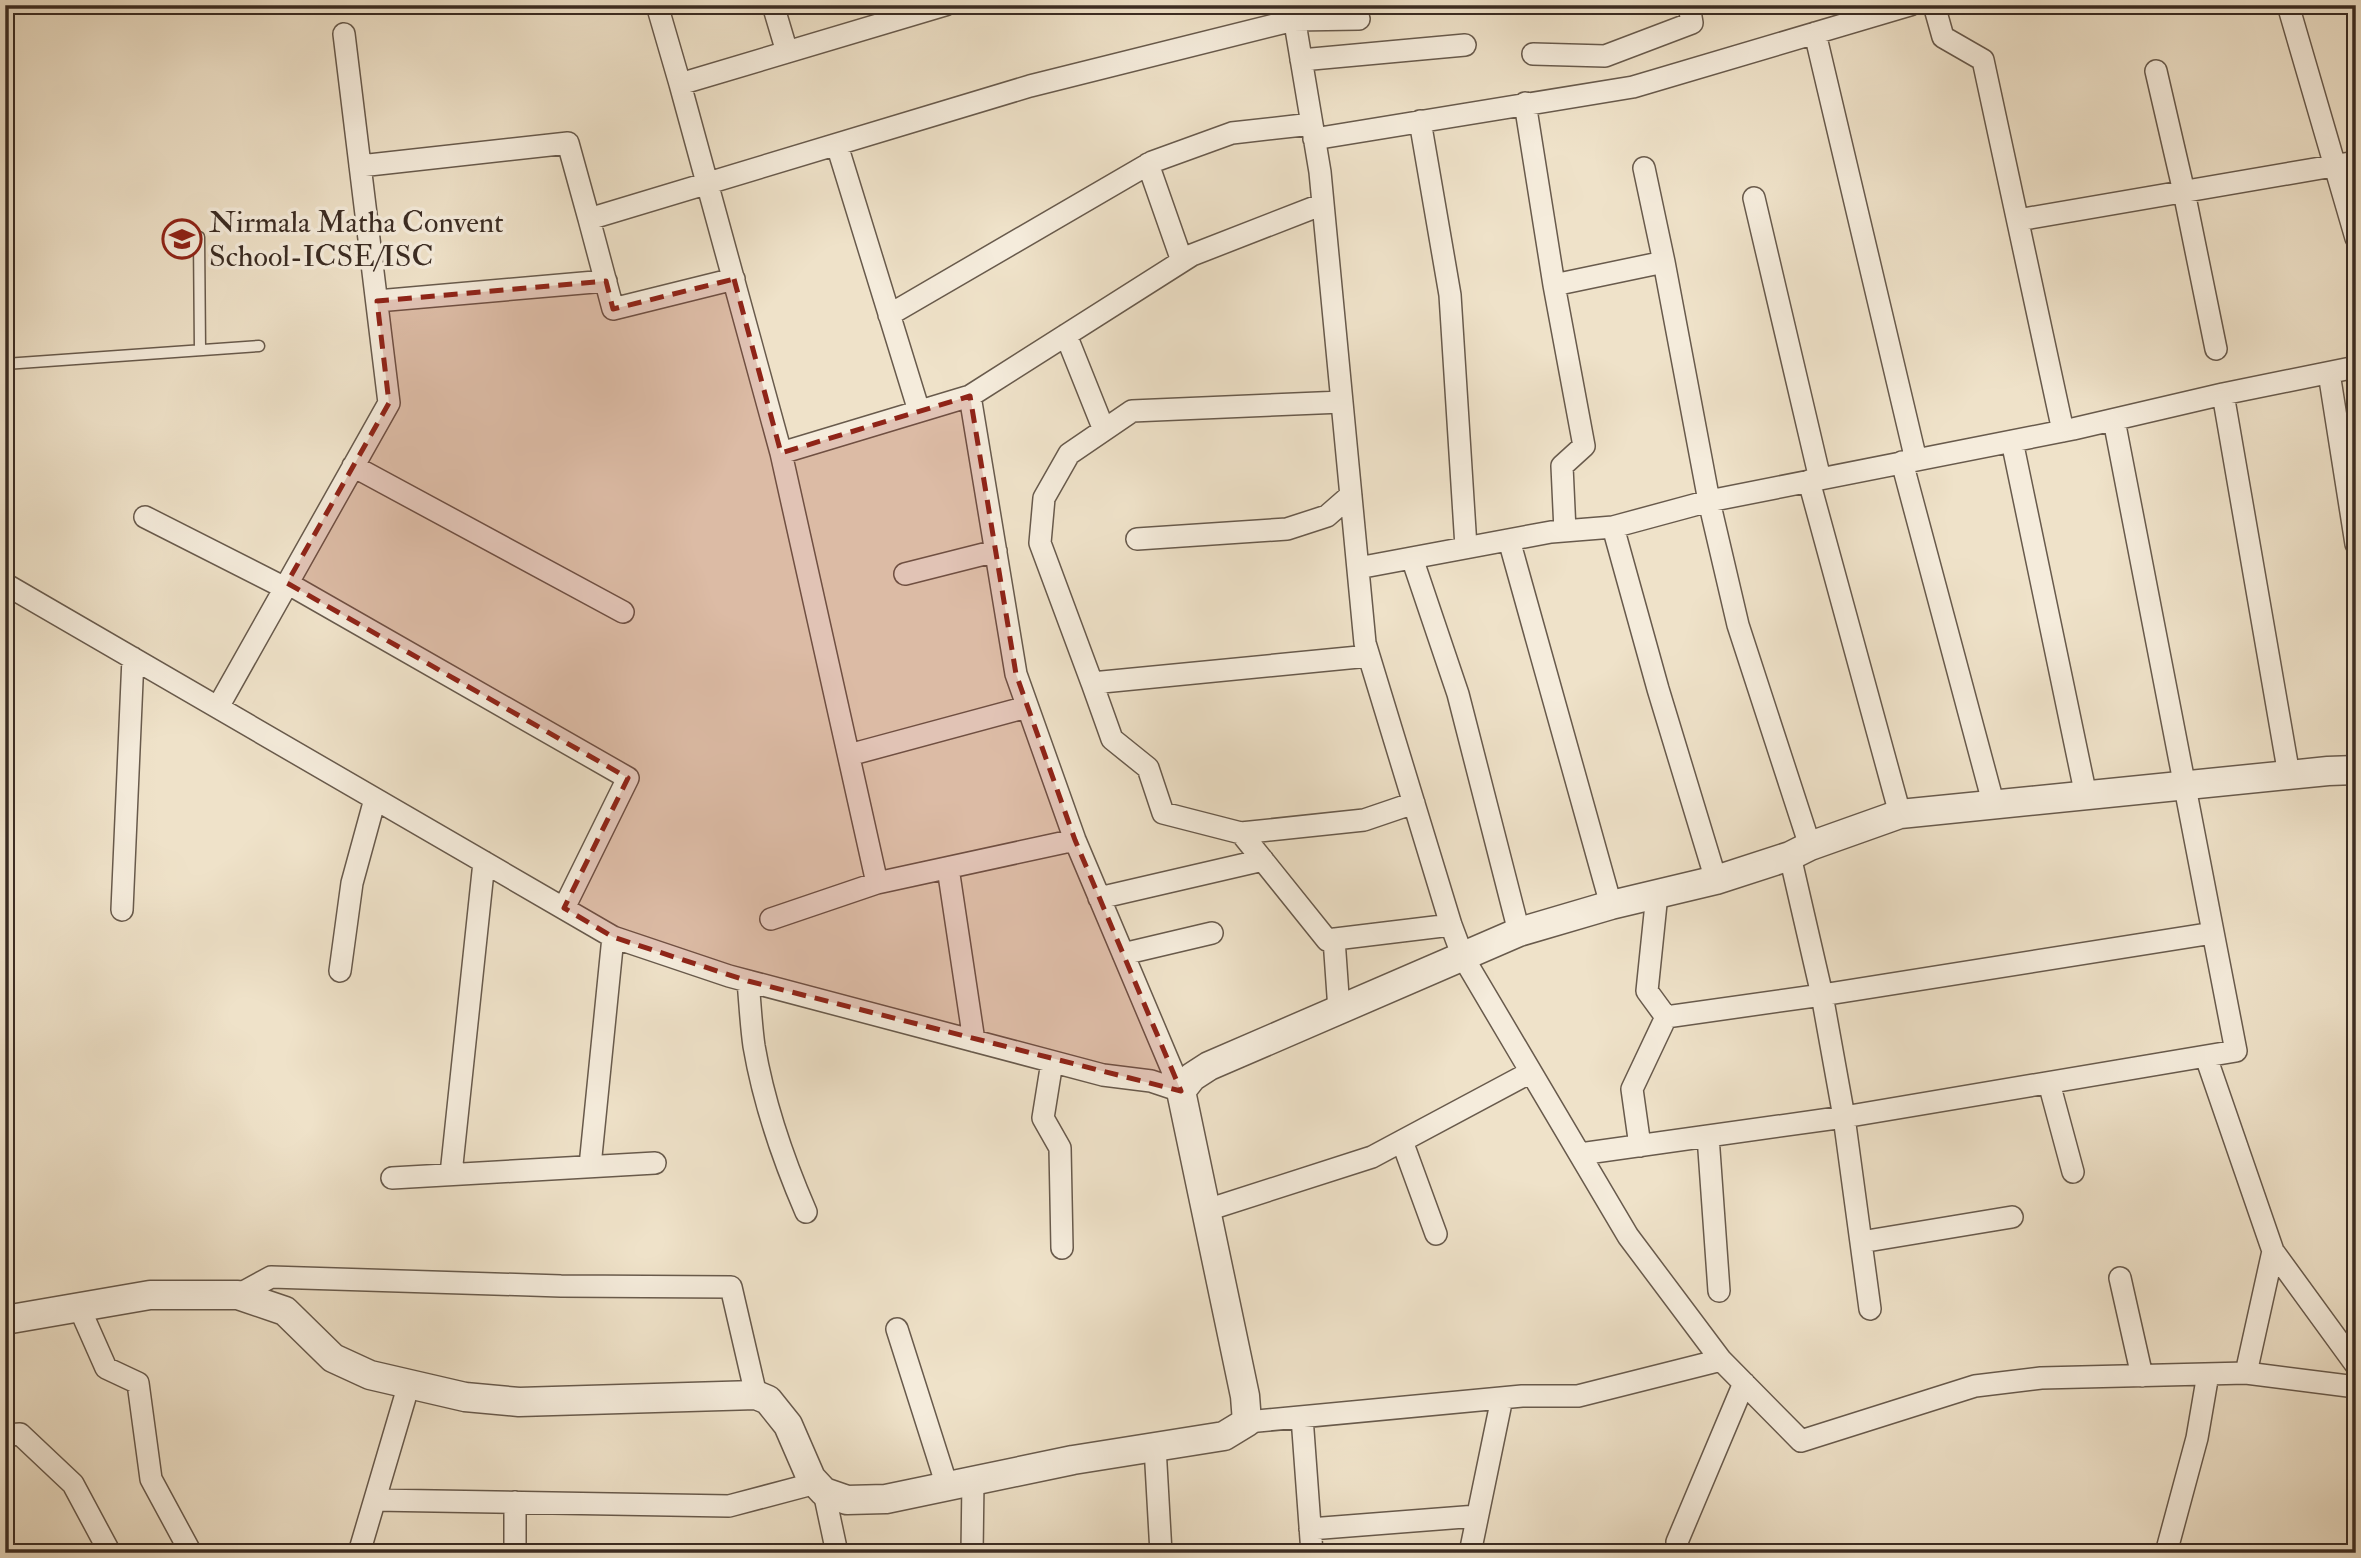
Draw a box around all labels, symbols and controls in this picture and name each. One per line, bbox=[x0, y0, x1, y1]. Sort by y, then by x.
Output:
place label: Nirmala Matha Convent School-ICSE/ISC bbox=[209, 204, 504, 275]
school or university icon: Nirmala Matha Convent School-ICSE/ISC bbox=[161, 218, 203, 260]

